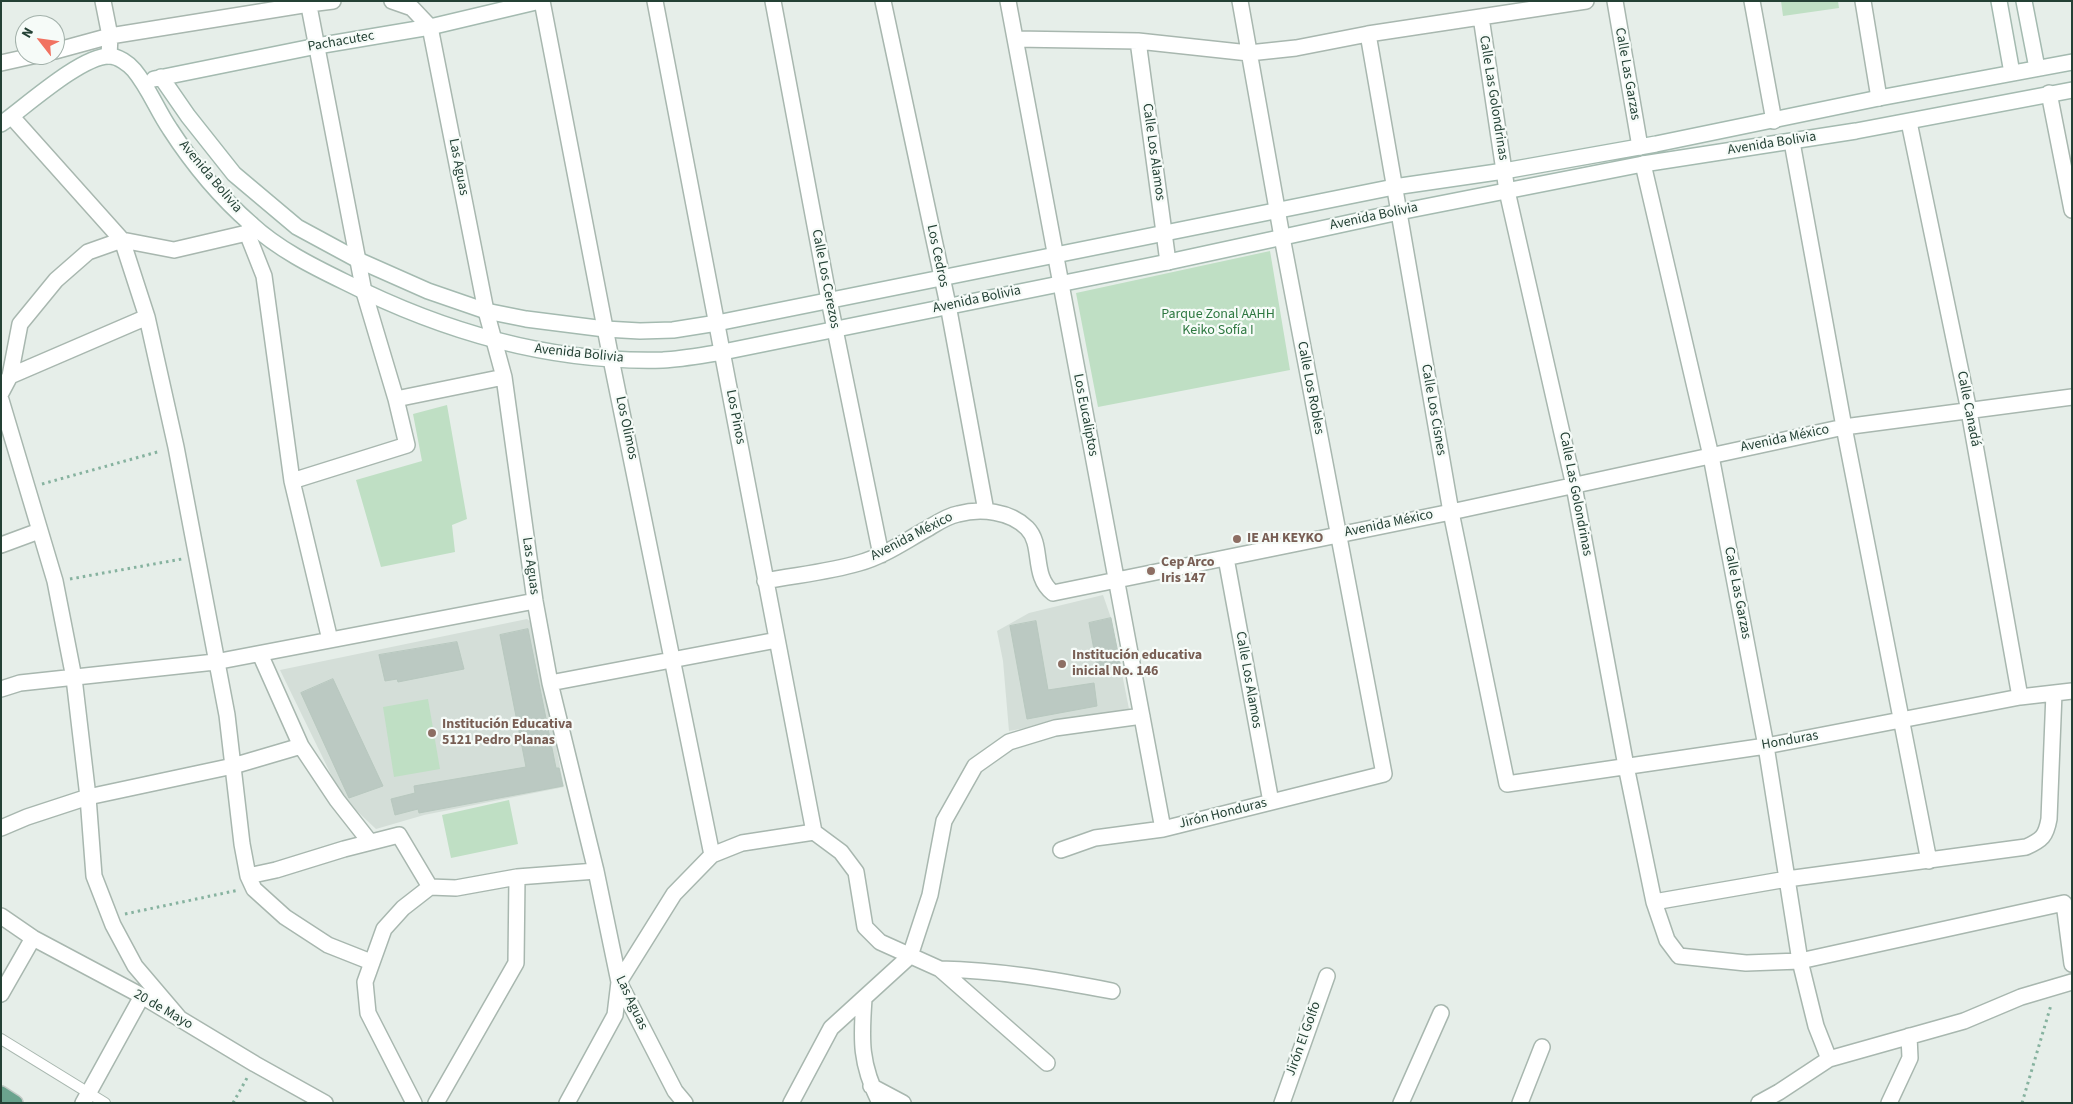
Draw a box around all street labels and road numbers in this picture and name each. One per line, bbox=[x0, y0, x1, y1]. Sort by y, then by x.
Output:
street label: Calle Las Garzas bbox=[1611, 26, 1643, 122]
street label: Pachacutec bbox=[306, 28, 376, 56]
street label: Calle Las Golondrinas bbox=[1475, 34, 1511, 162]
street label: Calle Los Alamos bbox=[1138, 102, 1168, 202]
street label: Avenida Bolivia bbox=[1726, 129, 1818, 159]
street label: Avenida Bolivia bbox=[175, 137, 245, 217]
street label: Las Aguas bbox=[444, 137, 472, 197]
street label: Avenida Bolivia bbox=[1328, 199, 1420, 235]
street label: Los Cedros bbox=[922, 223, 952, 289]
street label: Calle Los Cerezos bbox=[807, 228, 843, 330]
street label: Avenida Bolivia bbox=[931, 282, 1023, 318]
street label: Calle Los Robles bbox=[1293, 340, 1327, 436]
street label: Avenida Bolivia bbox=[534, 341, 624, 367]
street label: Calle Los Cisnes bbox=[1417, 363, 1449, 457]
street label: Calle Canadá bbox=[1952, 370, 1984, 448]
street label: Los Eucaliptos bbox=[1069, 372, 1101, 458]
street label: Los Pinos bbox=[721, 388, 749, 446]
street label: Los Olimos bbox=[611, 395, 641, 461]
street label: Avenida México bbox=[1739, 421, 1831, 457]
street label: Calle Las Golondrinas bbox=[1555, 430, 1595, 558]
street label: Avenida México bbox=[1343, 506, 1435, 542]
street label: Avenida México bbox=[868, 509, 956, 565]
street label: Las Aguas bbox=[518, 536, 542, 596]
street label: Calle Las Garzas bbox=[1720, 545, 1754, 641]
street label: Calle Los Alamos bbox=[1231, 630, 1265, 730]
street label: Honduras bbox=[1760, 728, 1820, 754]
street label: Jirón Honduras bbox=[1177, 795, 1269, 833]
street label: Las Aguas bbox=[611, 973, 651, 1033]
street label: 20 de Mayo bbox=[130, 986, 196, 1034]
street label: Jirón El Golfo bbox=[1283, 999, 1325, 1079]

